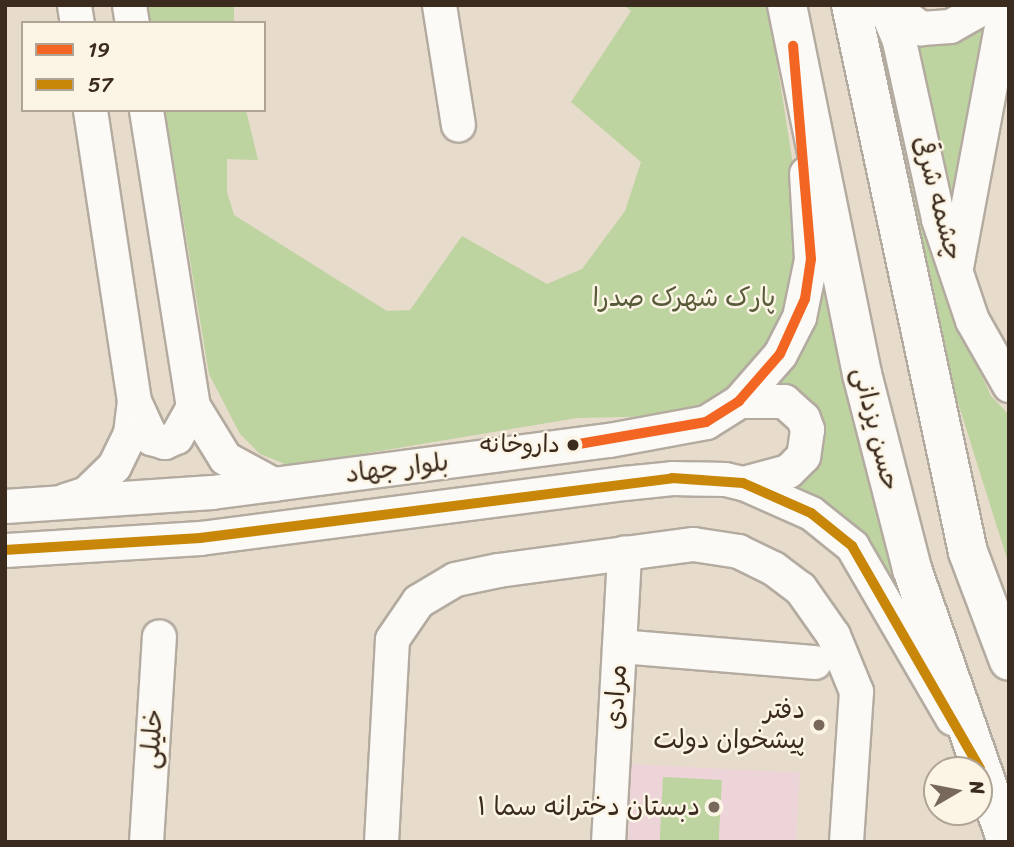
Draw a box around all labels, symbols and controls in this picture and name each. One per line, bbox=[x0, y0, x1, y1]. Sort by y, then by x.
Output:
legend bbox=[21, 21, 266, 112]
text: 19 bbox=[88, 31, 110, 69]
text: 57 bbox=[88, 66, 113, 104]
street label: چشمه شرقی bbox=[906, 132, 970, 264]
park label: پارک شهرک صدرا bbox=[593, 282, 775, 314]
street label: حسن یزدانی bbox=[846, 364, 906, 494]
place label: داروخانه bbox=[480, 431, 560, 459]
marker: داروخانه bbox=[566, 438, 580, 452]
street label: بلوار جهاد bbox=[344, 446, 450, 490]
street label: مرادی bbox=[599, 663, 633, 731]
place label: دفتر پیشخوان دولت bbox=[653, 694, 805, 756]
street label: خلیلی bbox=[134, 708, 170, 770]
marker: دفتر پیشخوان دولت bbox=[811, 717, 827, 733]
north arrow bbox=[923, 756, 993, 826]
text: N bbox=[960, 778, 995, 797]
place label: دبستان دخترانه سما ۱ bbox=[477, 791, 700, 823]
marker: دبستان دخترانه سما ۱ bbox=[706, 799, 722, 815]

